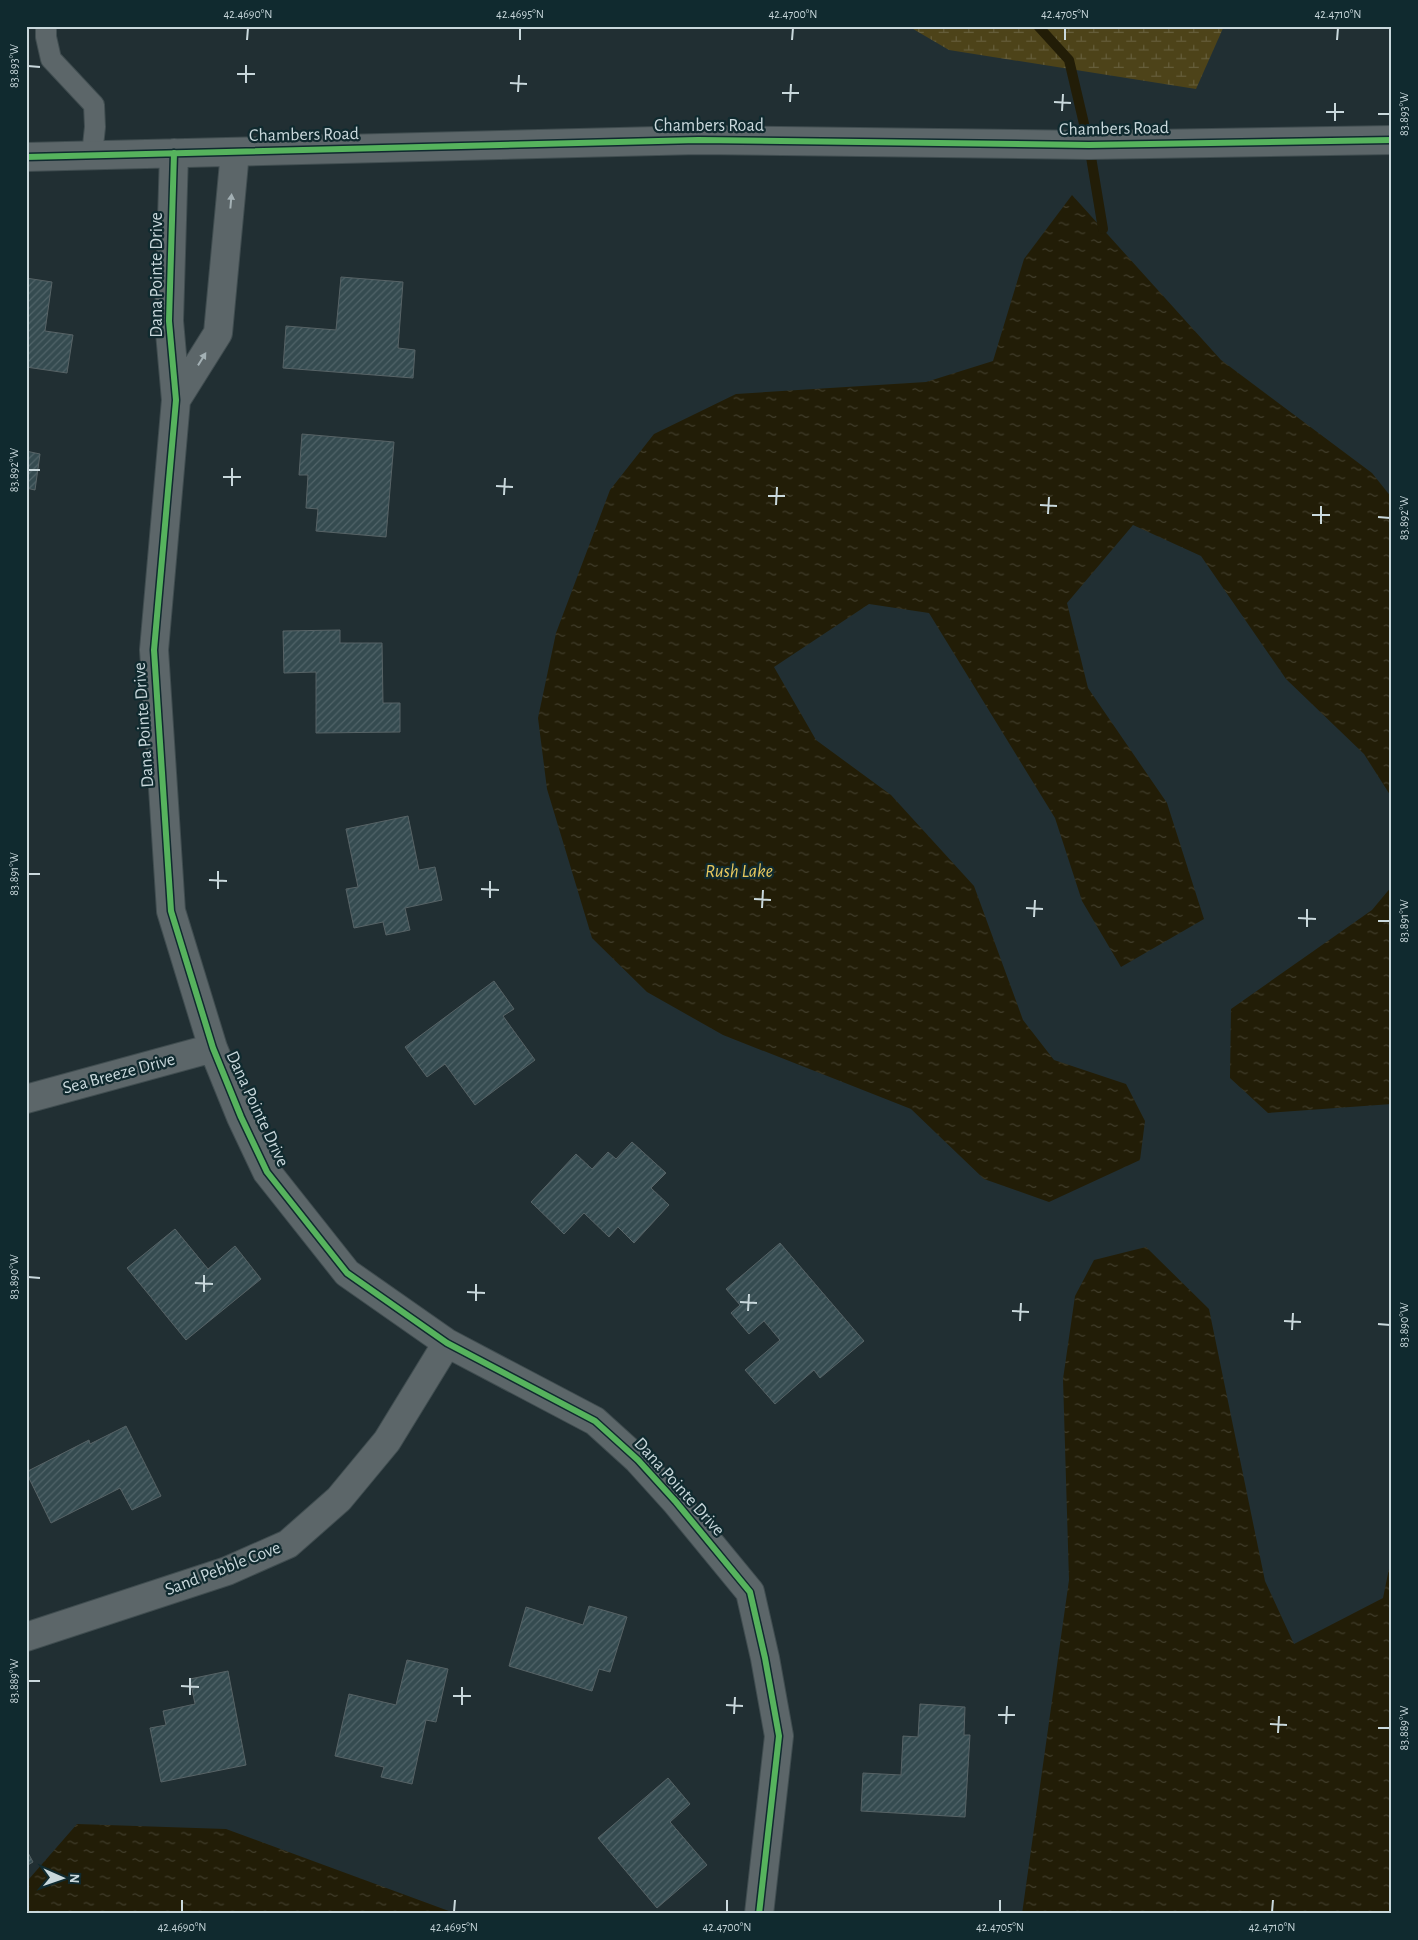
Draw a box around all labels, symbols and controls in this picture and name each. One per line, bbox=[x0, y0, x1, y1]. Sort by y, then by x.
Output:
text: 42.4690°N bbox=[223, 8, 273, 20]
text: 42.4695°N bbox=[496, 8, 544, 20]
text: 42.4700°N bbox=[768, 8, 818, 20]
text: 42.4705°N bbox=[1041, 8, 1089, 20]
text: 42.4710°N bbox=[1315, 8, 1361, 20]
text: 83.893°W bbox=[8, 44, 20, 88]
text: 83.893°W bbox=[1398, 92, 1410, 136]
street label: Chambers Road bbox=[654, 117, 764, 135]
street label: Chambers Road bbox=[1059, 119, 1169, 139]
street label: Chambers Road bbox=[249, 125, 359, 145]
one-way arrow bbox=[227, 193, 235, 209]
street label: Dana Pointe Drive bbox=[148, 212, 166, 338]
one-way arrow bbox=[197, 352, 207, 365]
text: 83.892°W bbox=[8, 447, 20, 492]
text: 83.892°W bbox=[1398, 495, 1410, 540]
street label: Dana Pointe Drive bbox=[131, 662, 157, 788]
text: 83.891°W bbox=[8, 852, 20, 896]
water label: Rush Lake bbox=[705, 862, 773, 881]
text: 83.891°W bbox=[1398, 899, 1410, 943]
street label: Dana Pointe Drive bbox=[222, 1048, 292, 1170]
street label: Sea Breeze Drive bbox=[61, 1050, 177, 1098]
text: 83.890°W bbox=[8, 1254, 20, 1300]
text: 83.890°W bbox=[1398, 1302, 1410, 1348]
street label: Dana Pointe Drive bbox=[630, 1434, 728, 1540]
street label: Sand Pebble Cove bbox=[163, 1539, 283, 1599]
text: 83.889°W bbox=[8, 1658, 20, 1703]
text: 83.889°W bbox=[1398, 1705, 1410, 1750]
north arrow bbox=[38, 1852, 88, 1902]
text: N bbox=[67, 1873, 81, 1884]
text: 42.4690°N bbox=[157, 1921, 207, 1933]
text: 42.4695°N bbox=[430, 1921, 478, 1933]
text: 42.4700°N bbox=[702, 1921, 752, 1933]
text: 42.4705°N bbox=[976, 1921, 1024, 1933]
text: 42.4710°N bbox=[1249, 1921, 1295, 1933]

